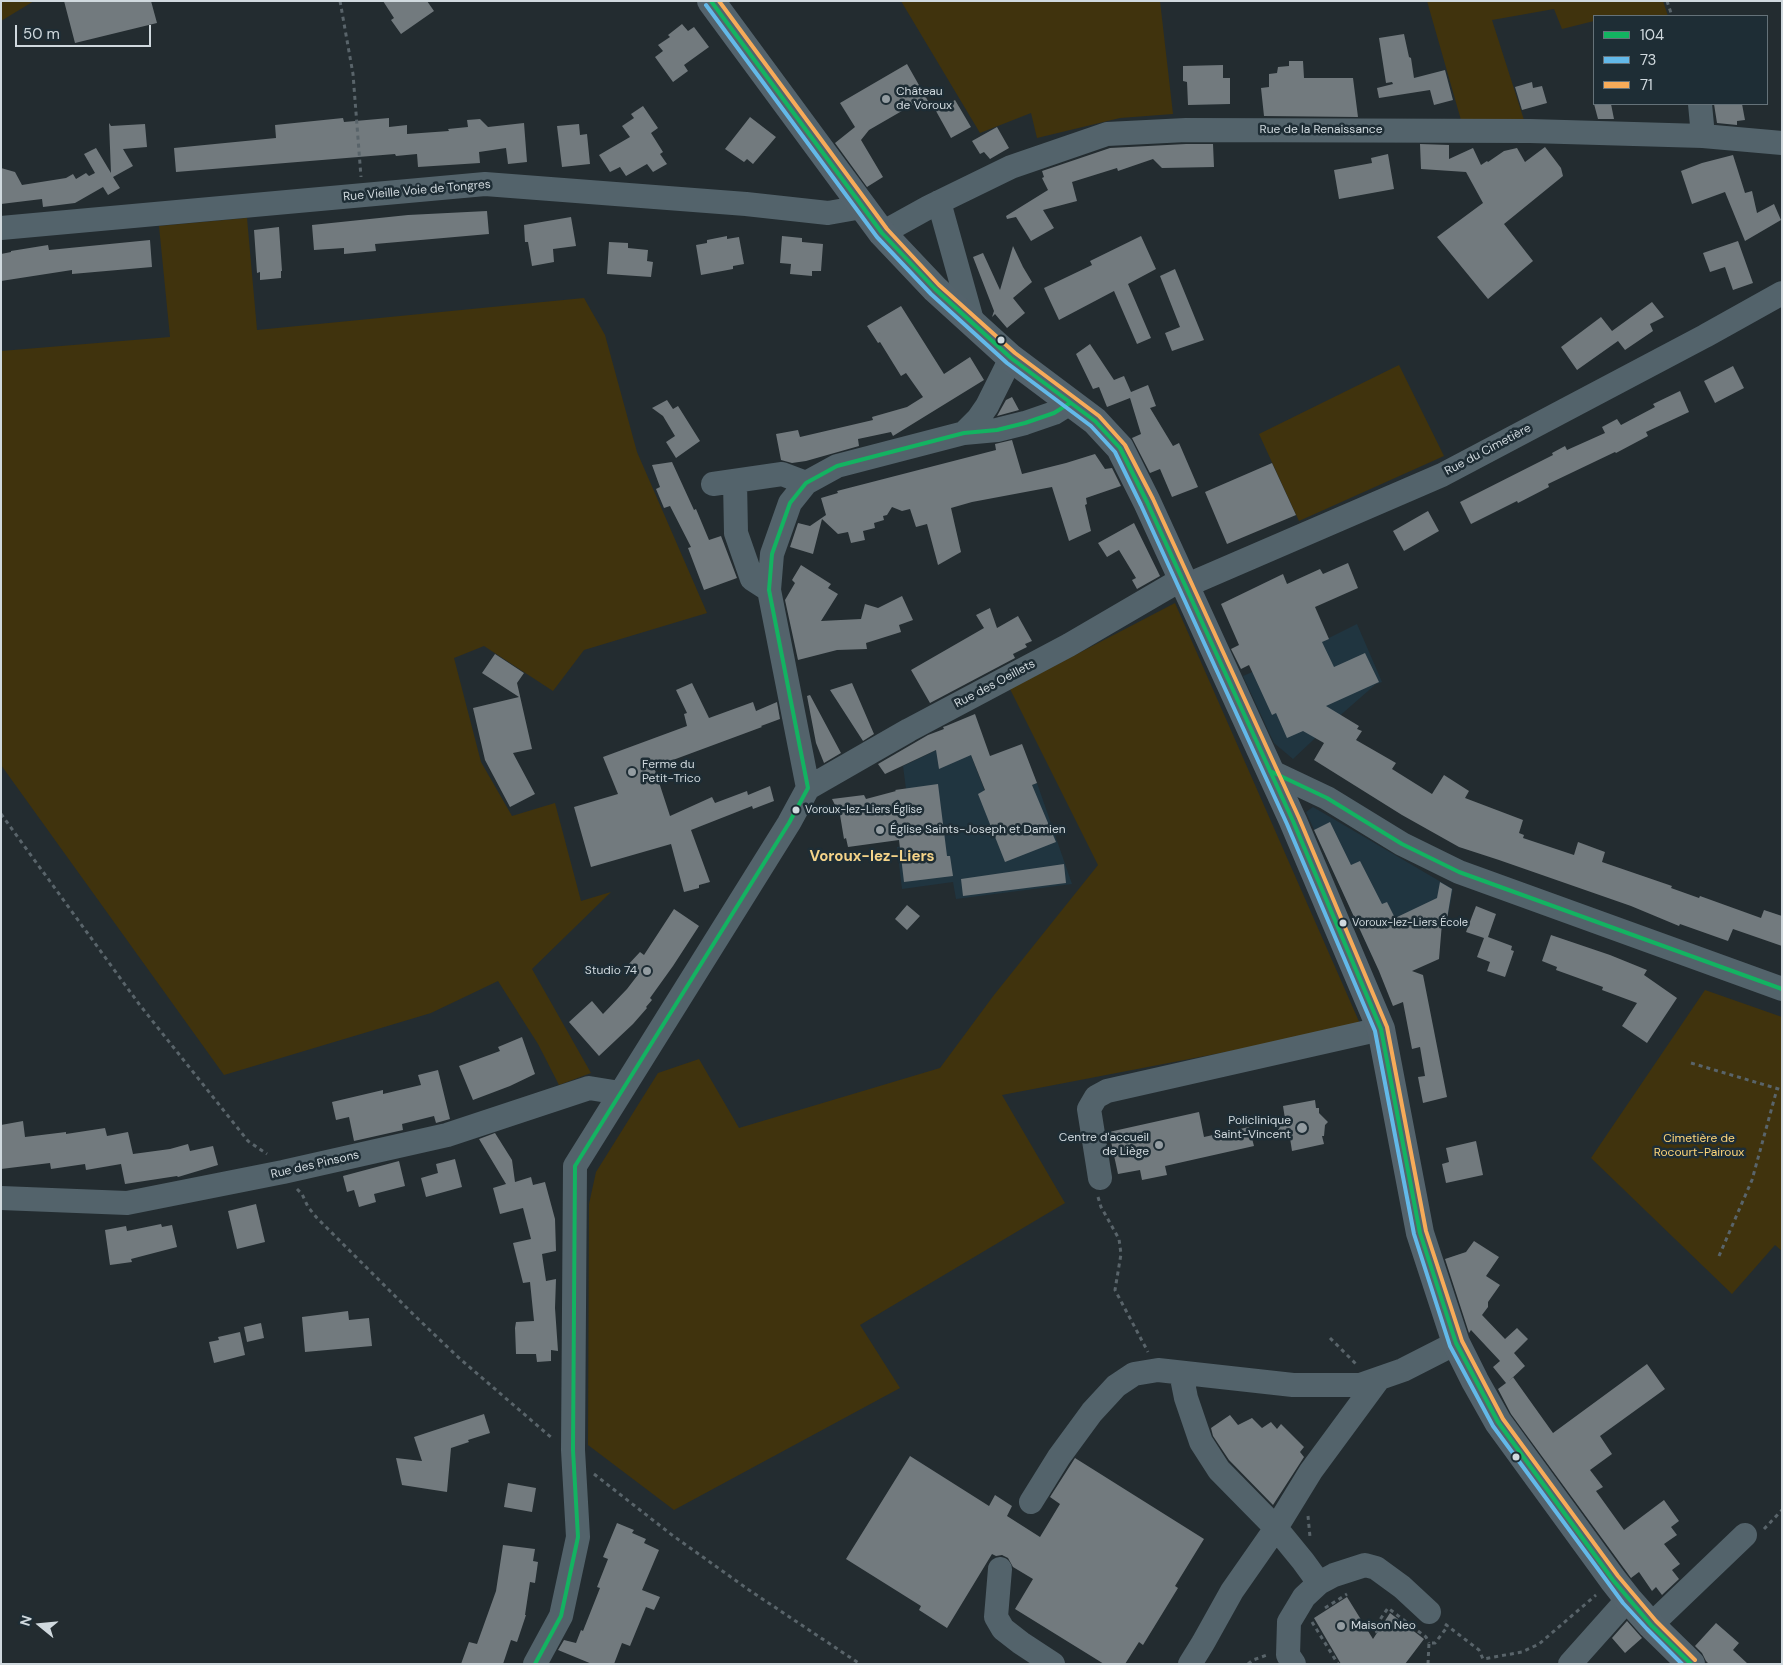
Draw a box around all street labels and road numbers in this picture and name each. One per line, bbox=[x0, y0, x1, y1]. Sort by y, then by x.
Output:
street label: Rue de la Renaissance bbox=[1260, 123, 1382, 137]
street label: Rue Vieille Voie de Tongres bbox=[343, 177, 491, 205]
street label: Rue du Cimetière bbox=[1442, 421, 1534, 479]
street label: Rue des Oeillets bbox=[952, 657, 1038, 711]
street label: Rue des Pinsons bbox=[269, 1148, 361, 1182]

